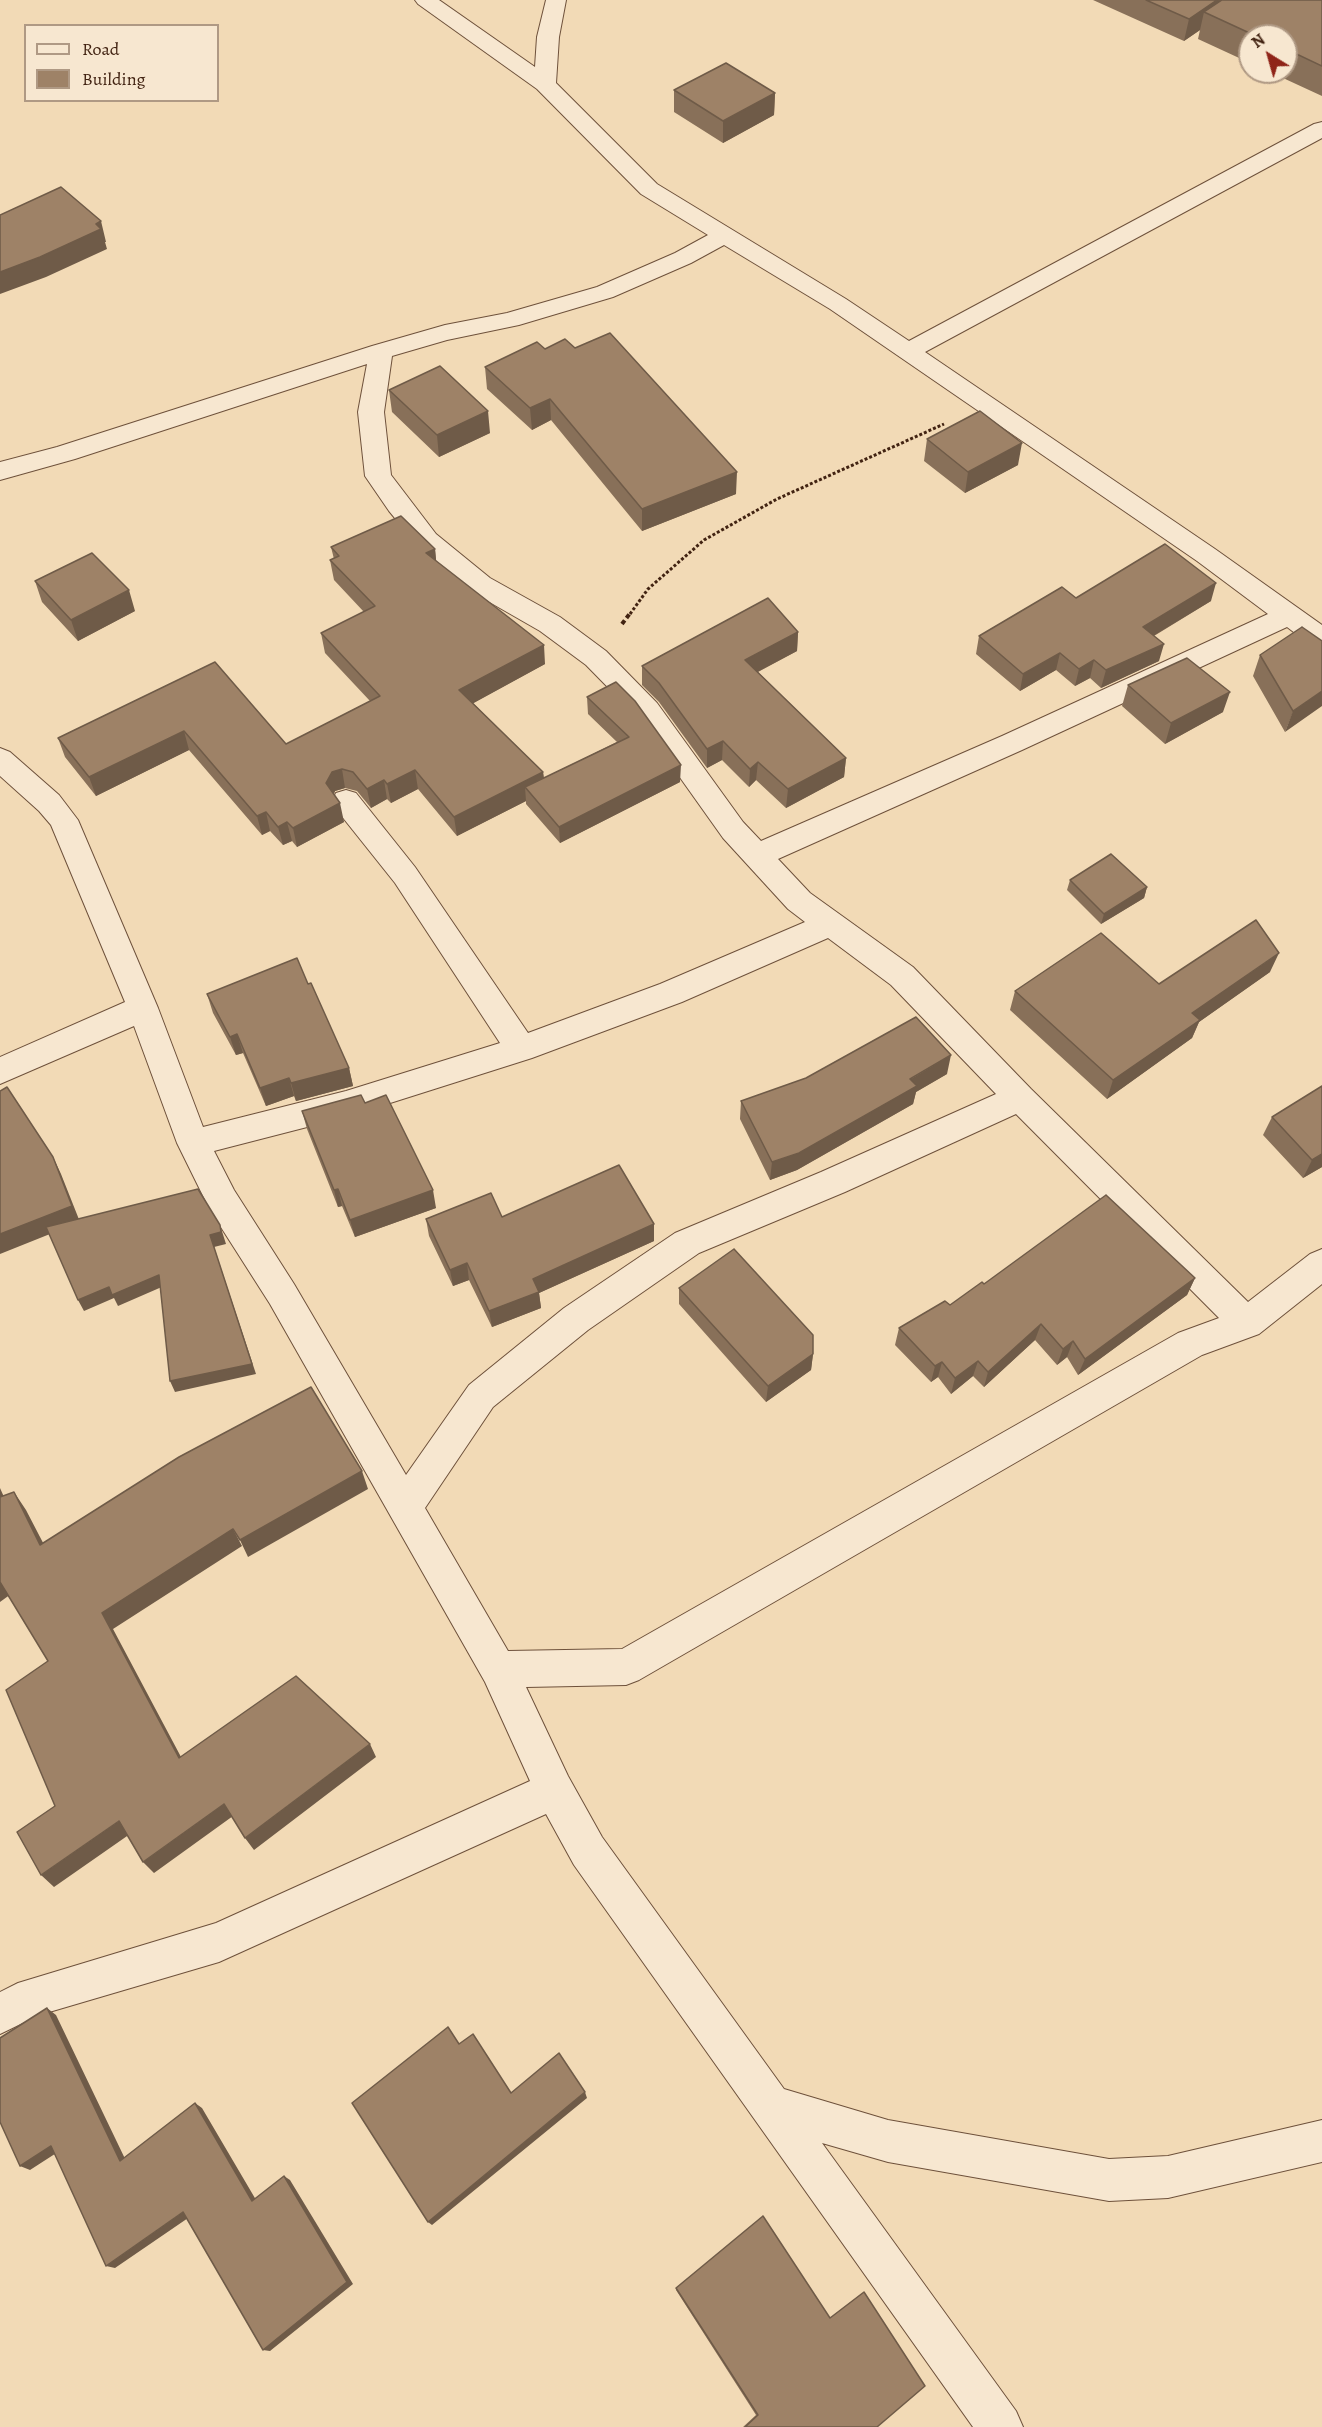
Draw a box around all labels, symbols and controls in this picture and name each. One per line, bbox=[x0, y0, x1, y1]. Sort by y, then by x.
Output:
legend bbox=[24, 24, 219, 102]
north arrow bbox=[1238, 24, 1298, 84]
text: N bbox=[1247, 29, 1270, 54]
text: Road bbox=[82, 37, 119, 61]
text: Building bbox=[82, 67, 146, 91]

